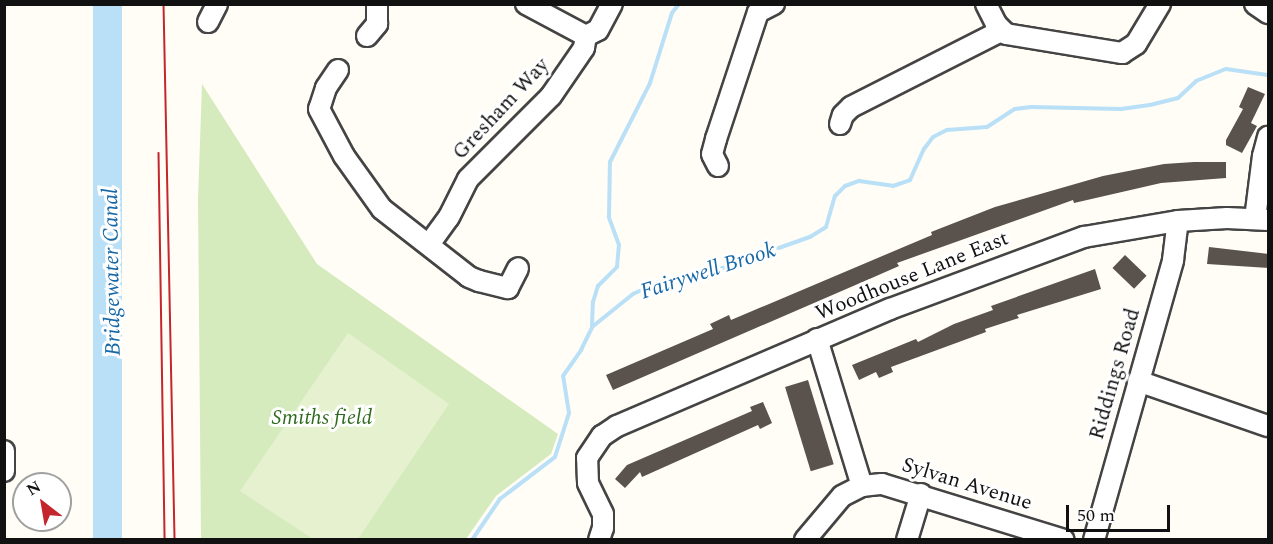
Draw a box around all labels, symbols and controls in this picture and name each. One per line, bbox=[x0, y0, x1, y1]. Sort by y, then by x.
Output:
street label: Gresham Way bbox=[448, 53, 554, 165]
water label: Bridgewater Canal bbox=[97, 188, 127, 356]
street label: Woodhouse Lane East bbox=[812, 226, 1012, 326]
water label: Fairywell Brook bbox=[637, 237, 779, 305]
street label: Riddings Road bbox=[1084, 305, 1146, 443]
park label: Smiths field bbox=[272, 405, 372, 431]
street label: Sylvan Avenue bbox=[899, 452, 1035, 516]
north arrow bbox=[12, 472, 72, 532]
text: N bbox=[22, 475, 46, 502]
scale bar bbox=[1069, 493, 1172, 531]
text: 50 m bbox=[1077, 502, 1115, 529]

